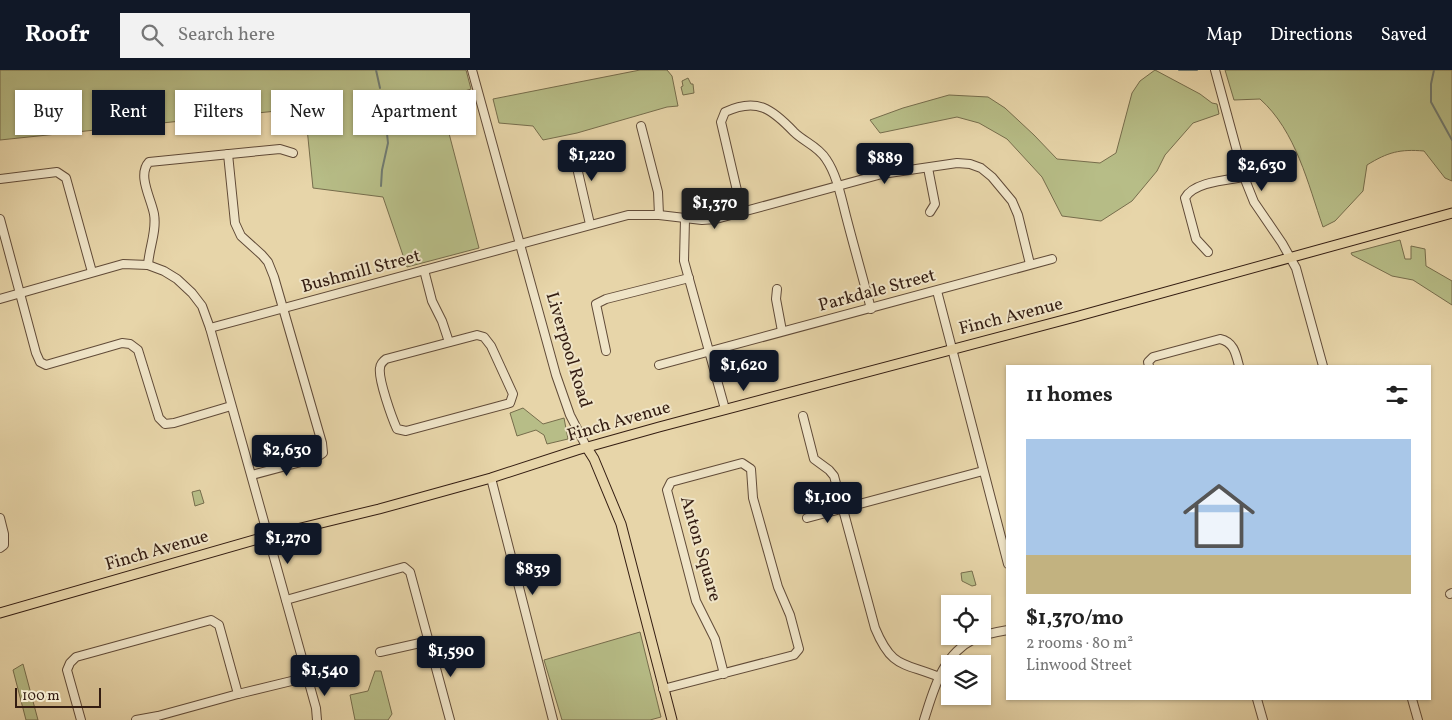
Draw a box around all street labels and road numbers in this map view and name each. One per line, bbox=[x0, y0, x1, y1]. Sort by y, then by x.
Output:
street label: Bushmill Street bbox=[299, 244, 423, 300]
street label: Parkdale Street bbox=[816, 263, 938, 319]
street label: Liverpool Road bbox=[539, 289, 597, 411]
street label: Finch Avenue bbox=[956, 292, 1066, 342]
street label: Finch Avenue bbox=[564, 395, 674, 449]
street label: Anton Square bbox=[673, 493, 727, 605]
street label: Finch Avenue bbox=[102, 524, 212, 578]

